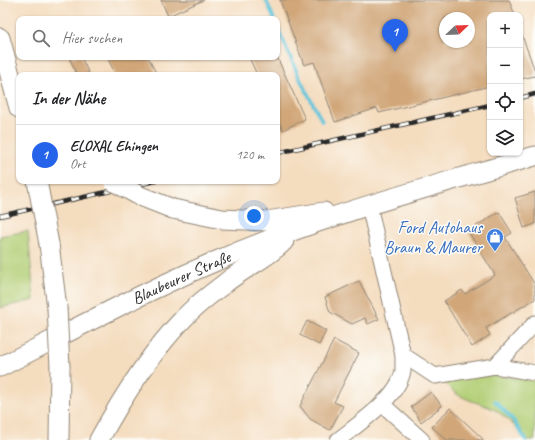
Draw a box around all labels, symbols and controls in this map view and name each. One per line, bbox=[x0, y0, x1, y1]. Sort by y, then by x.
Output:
north arrow bbox=[439, 12, 475, 48]
map controls bbox=[487, 12, 523, 156]
button: + bbox=[487, 12, 523, 48]
search box bbox=[16, 16, 280, 60]
pin: 1 bbox=[382, 19, 408, 52]
icon: search bbox=[30, 27, 52, 49]
text: Hier suchen bbox=[62, 29, 122, 48]
button: − bbox=[487, 48, 523, 84]
button: locate bbox=[487, 84, 523, 120]
text: In der Nähe bbox=[32, 88, 105, 109]
button: layers bbox=[487, 120, 523, 156]
text: ELOXAL Ehingen bbox=[70, 137, 158, 156]
text: 1 bbox=[42, 147, 48, 163]
text: 120 m bbox=[236, 147, 264, 163]
text: Ort bbox=[70, 156, 85, 172]
your location bbox=[244, 206, 264, 226]
place label: Ford Autohaus Braun & Maurer bbox=[384, 217, 484, 258]
shop icon: Ford Autohaus Braun & Maurer bbox=[485, 227, 505, 252]
street label: Blaubeurer Straße bbox=[128, 246, 235, 309]

